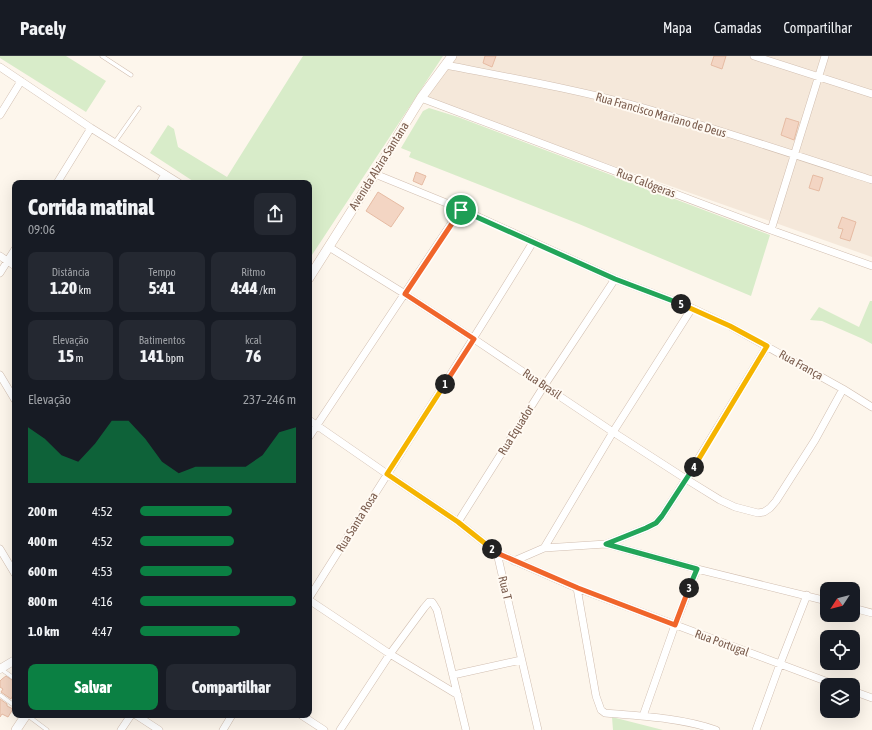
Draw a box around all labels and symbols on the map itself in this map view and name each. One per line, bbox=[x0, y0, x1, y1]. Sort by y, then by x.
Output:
street label: Rua Francisco Mariano de Deus bbox=[594, 90, 728, 140]
street label: Avenida Alzira Santana bbox=[346, 119, 412, 213]
street label: Rua Calógeras bbox=[614, 165, 678, 201]
pin bbox=[444, 193, 478, 227]
pin: 5 bbox=[671, 294, 691, 314]
street label: Rua França bbox=[776, 347, 826, 383]
street label: Rua Brasil bbox=[520, 366, 565, 402]
pin: 1 bbox=[435, 374, 455, 394]
street label: Rua Equador bbox=[495, 402, 537, 457]
pin: 4 bbox=[684, 457, 704, 477]
street label: Rua Santa Rosa bbox=[333, 490, 381, 554]
pin: 2 bbox=[482, 539, 502, 559]
street label: Rua T bbox=[495, 575, 515, 602]
pin: 3 bbox=[679, 578, 699, 598]
north arrow bbox=[820, 582, 860, 622]
street label: Rua Portugal bbox=[693, 627, 752, 660]

